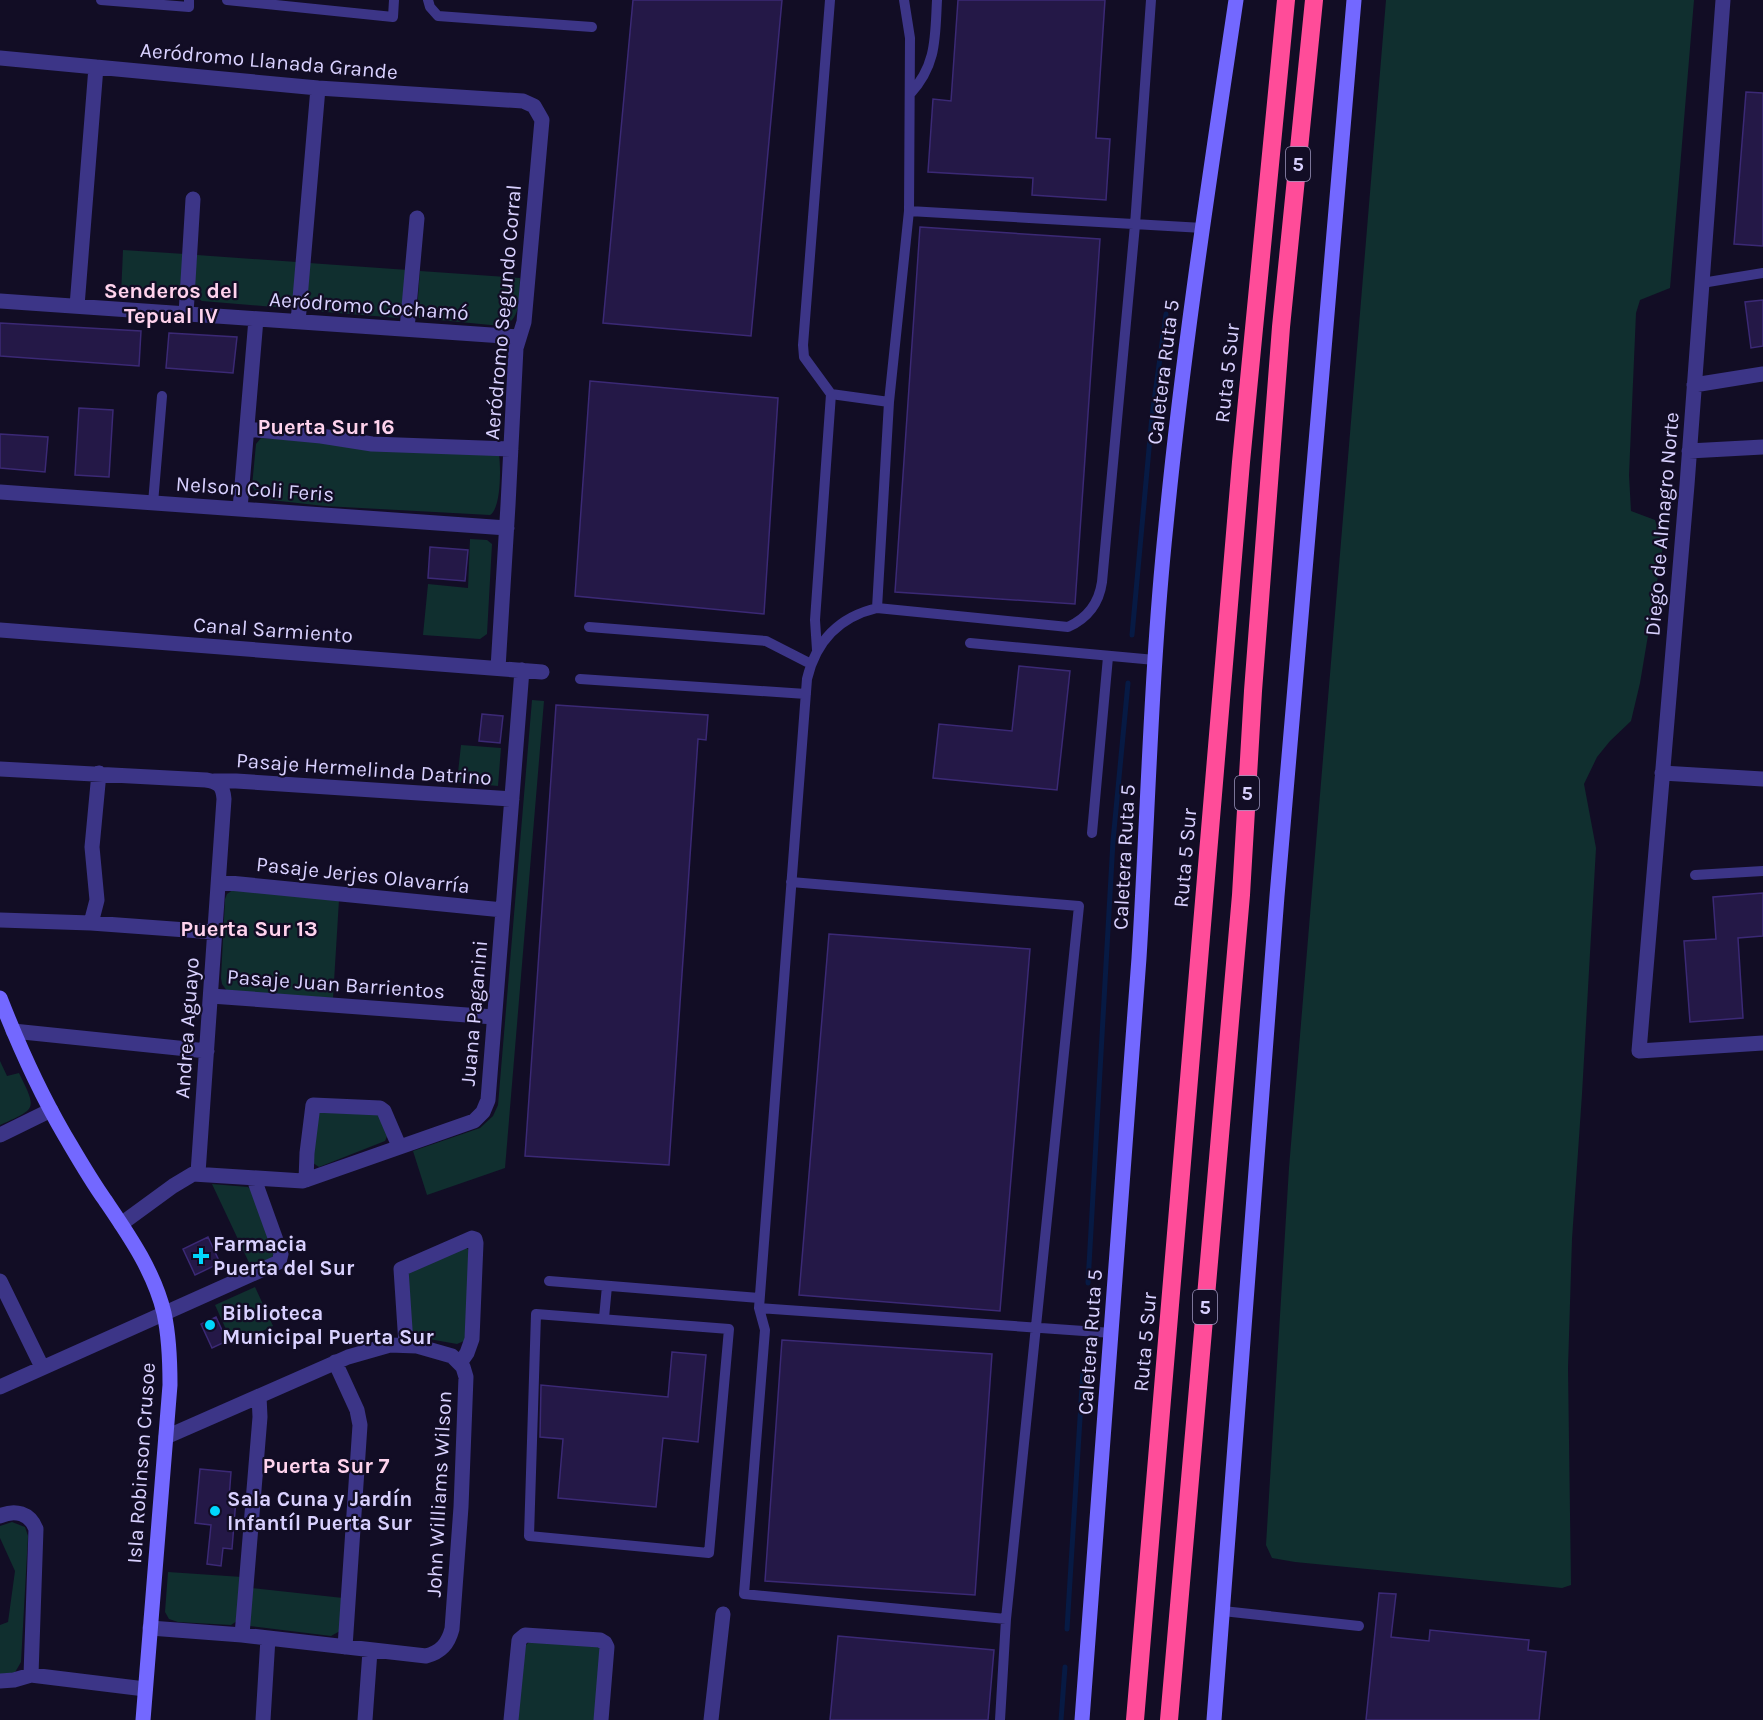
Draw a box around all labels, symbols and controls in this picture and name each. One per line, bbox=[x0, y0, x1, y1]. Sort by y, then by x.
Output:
street label: Aeródromo Llanada Grande bbox=[139, 38, 399, 84]
road number: 5 bbox=[1286, 147, 1310, 181]
street label: Aeródromo Segundo Corral bbox=[480, 183, 526, 441]
district label: Senderos del Tepual IV bbox=[104, 278, 238, 329]
street label: Aeródromo Cochamó bbox=[268, 287, 470, 325]
street label: Caletera Ruta 5 bbox=[1142, 298, 1184, 446]
street label: Ruta 5 Sur bbox=[1210, 322, 1244, 424]
street label: Diego de Almagro Norte bbox=[1640, 411, 1684, 637]
district label: Puerta Sur 16 bbox=[257, 414, 395, 440]
street label: Nelson Coli Feris bbox=[175, 471, 335, 507]
street label: Canal Sarmiento bbox=[192, 612, 354, 648]
street label: Pasaje Hermelinda Datrino bbox=[235, 748, 493, 790]
road number: 5 bbox=[1235, 776, 1259, 810]
street label: Caletera Ruta 5 bbox=[1108, 784, 1140, 930]
street label: Ruta 5 Sur bbox=[1169, 807, 1201, 909]
street label: Pasaje Jerjes Olavarría bbox=[255, 852, 471, 898]
district label: Puerta Sur 13 bbox=[180, 916, 318, 942]
street label: Juana Paganini bbox=[456, 939, 492, 1087]
street label: Andrea Aguayo bbox=[170, 957, 204, 1099]
street label: Pasaje Juan Barrientos bbox=[226, 964, 446, 1004]
place label: Farmacia Puerta del Sur bbox=[213, 1232, 355, 1280]
marker: Farmacia Puerta del Sur bbox=[194, 1249, 208, 1263]
street label: Caletera Ruta 5 bbox=[1073, 1268, 1107, 1416]
road number: 5 bbox=[1193, 1290, 1217, 1324]
street label: Ruta 5 Sur bbox=[1129, 1291, 1161, 1393]
place label: Biblioteca Municipal Puerta Sur bbox=[222, 1301, 434, 1349]
marker: Biblioteca Municipal Puerta Sur bbox=[203, 1318, 217, 1332]
street label: Isla Robinson Crusoe bbox=[122, 1362, 160, 1564]
street label: John Williams Wilson bbox=[422, 1390, 456, 1598]
district label: Puerta Sur 7 bbox=[263, 1453, 390, 1479]
place label: Sala Cuna y Jardín Infantíl Puerta Sur bbox=[227, 1487, 413, 1535]
marker: Sala Cuna y Jardín Infantíl Puerta Sur bbox=[208, 1504, 222, 1518]

